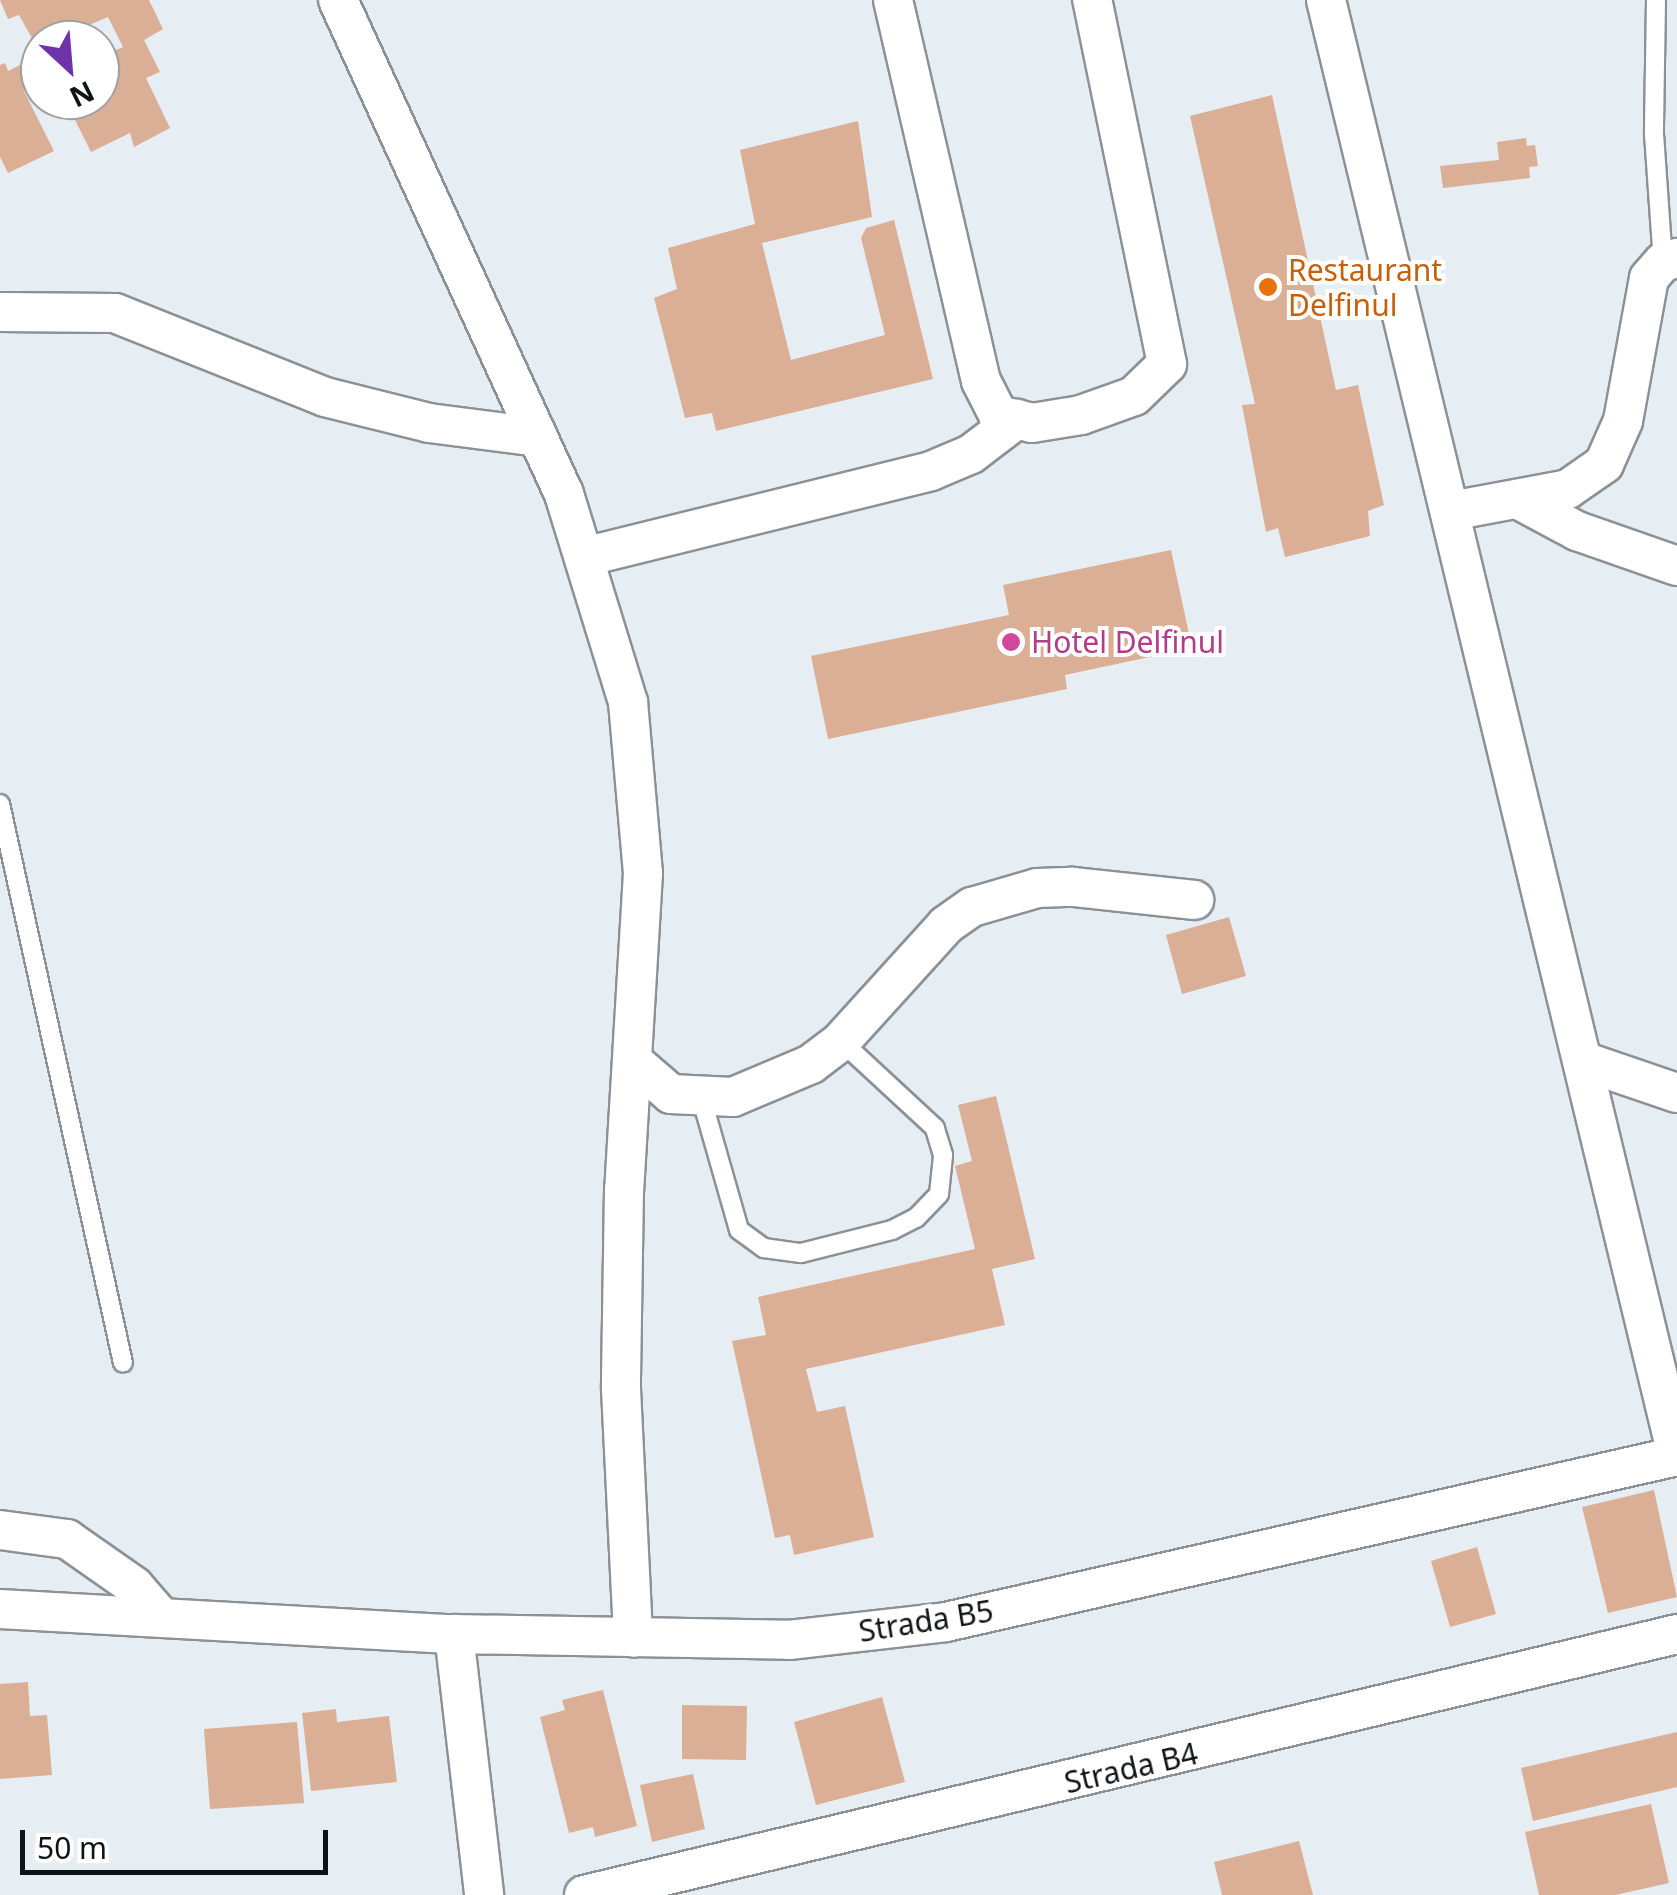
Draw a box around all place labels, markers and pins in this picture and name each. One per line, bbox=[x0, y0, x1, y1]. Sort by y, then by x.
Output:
place label: Restaurant Delfinul bbox=[1288, 252, 1442, 322]
marker: Restaurant Delfinul bbox=[1257, 276, 1279, 298]
place label: Hotel Delfinul bbox=[1031, 624, 1224, 660]
marker: Hotel Delfinul bbox=[1000, 631, 1022, 653]

